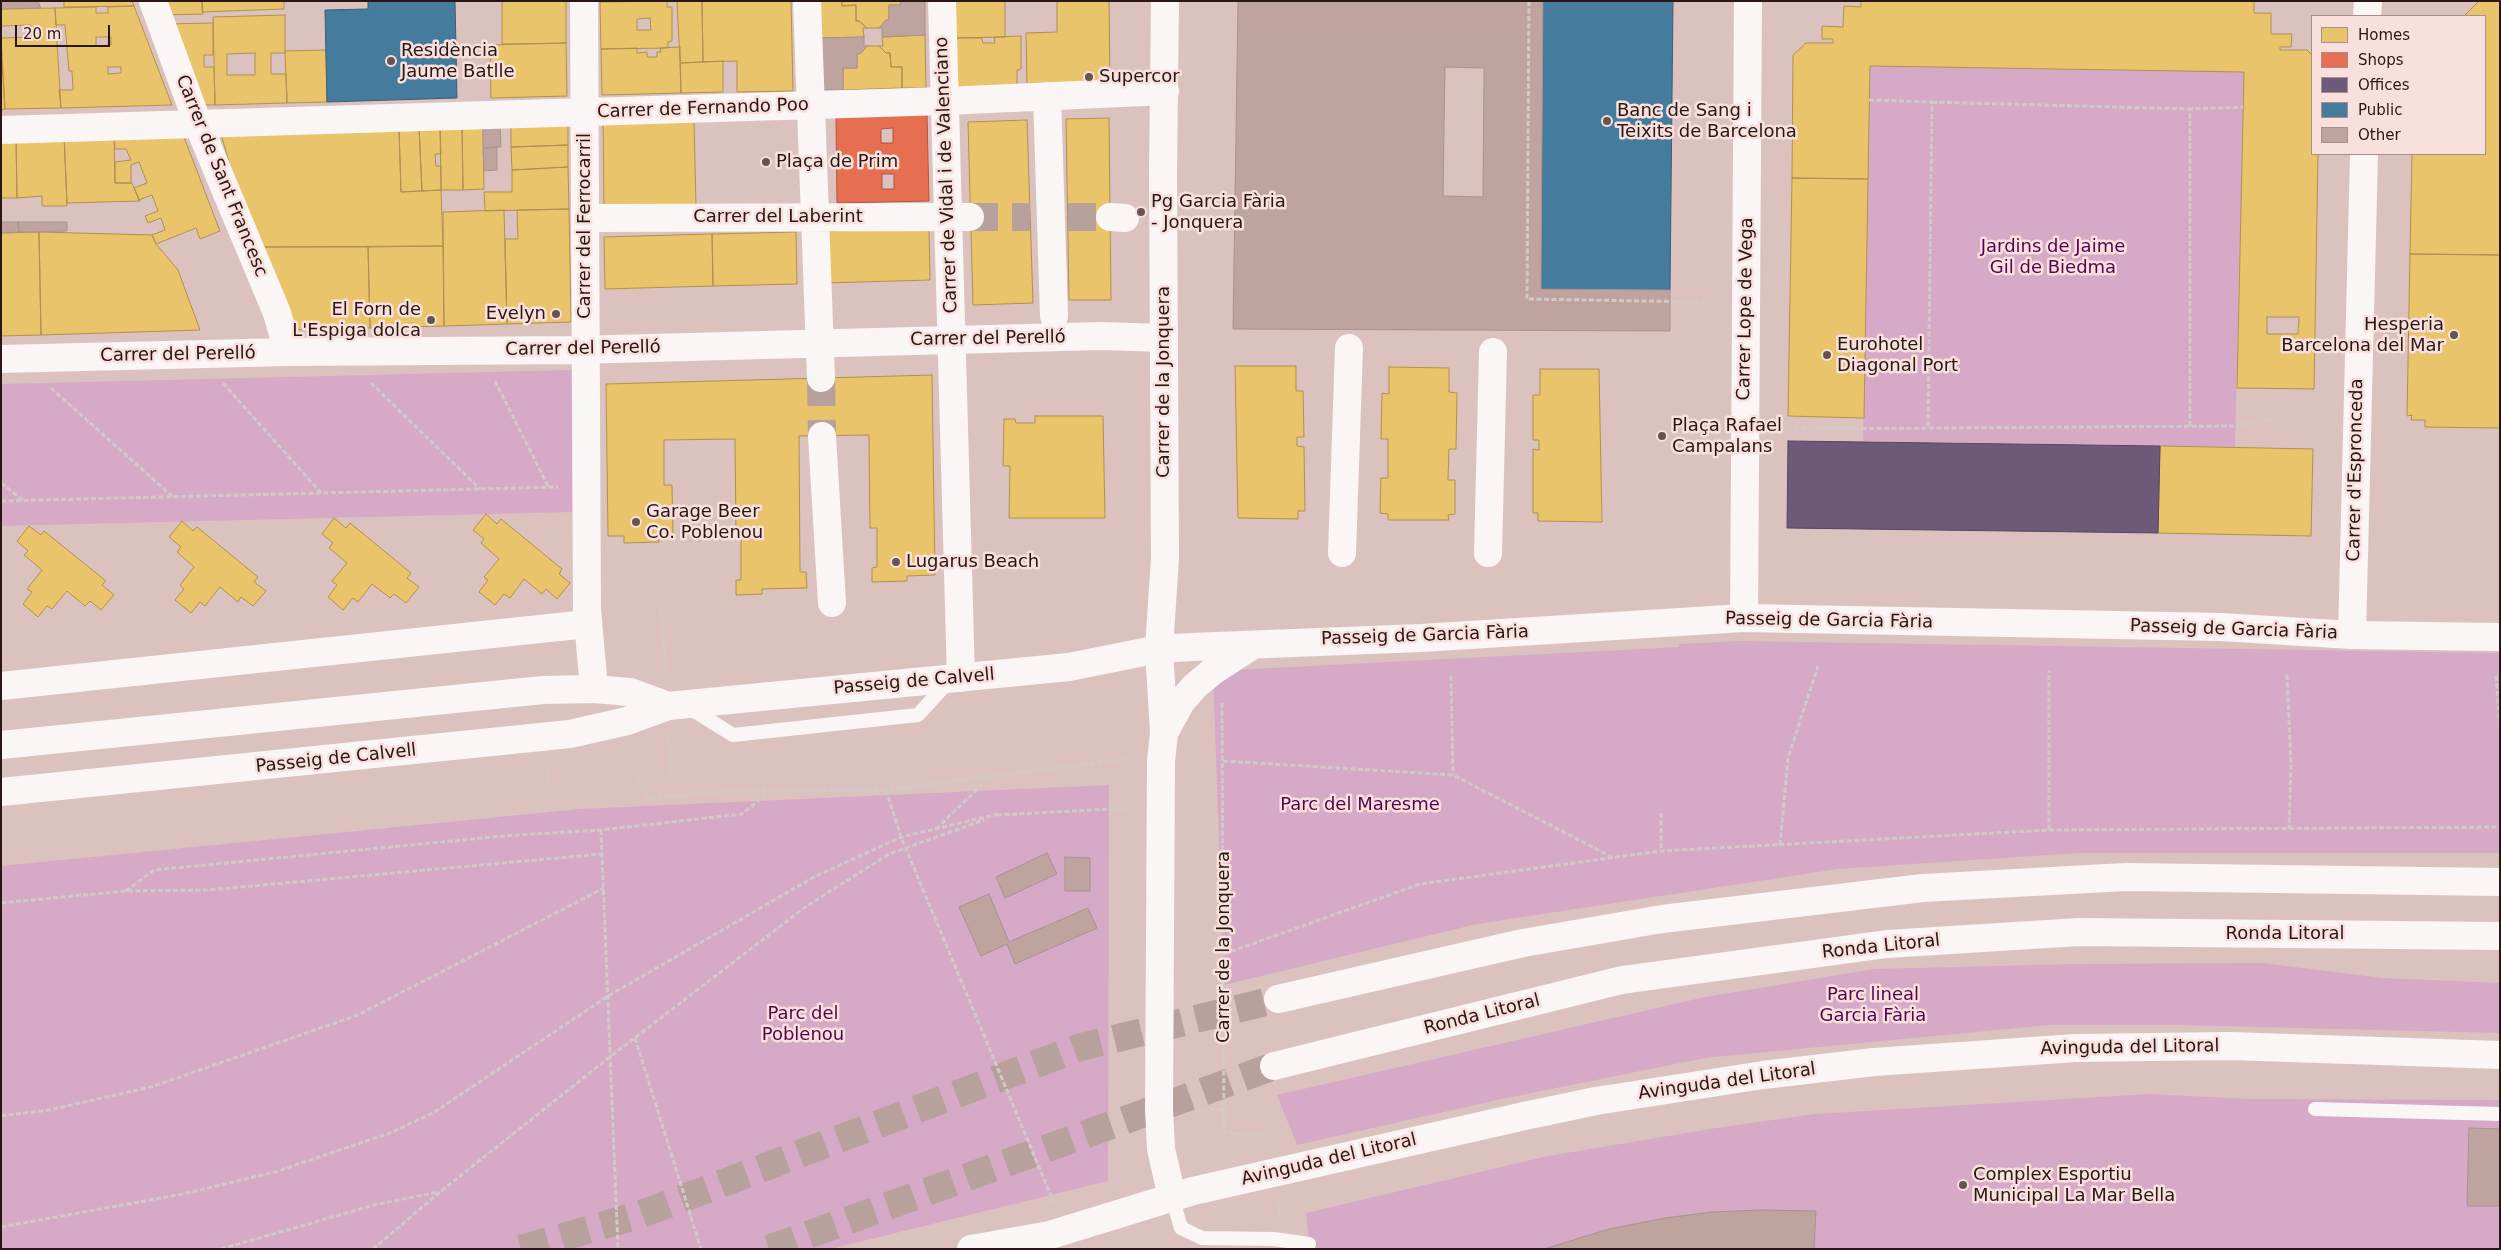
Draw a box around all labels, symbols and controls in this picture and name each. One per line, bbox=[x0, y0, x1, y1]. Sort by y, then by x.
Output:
scale bar bbox=[18, 15, 112, 47]
legend bbox=[2311, 15, 2486, 155]
text: 20 m bbox=[23, 25, 61, 43]
text: Homes bbox=[2358, 26, 2410, 44]
street label: Carrer de Vidal i de Valenciano bbox=[931, 36, 963, 314]
place label: Residència Jaume Batlle bbox=[401, 40, 515, 82]
text: Shops bbox=[2358, 51, 2404, 69]
marker: Residència Jaume Batlle bbox=[385, 55, 397, 67]
place label: Supercor bbox=[1099, 66, 1180, 88]
marker: Supercor bbox=[1083, 71, 1095, 83]
street label: Carrer de Sant Francesc bbox=[171, 72, 271, 280]
text: Offices bbox=[2358, 76, 2410, 94]
street label: Carrer de Fernando Poo bbox=[597, 95, 809, 123]
place label: Banc de Sang i Teixits de Barcelona bbox=[1617, 100, 1797, 142]
text: Public bbox=[2358, 101, 2402, 119]
marker: Banc de Sang i Teixits de Barcelona bbox=[1601, 115, 1613, 127]
text: Other bbox=[2358, 126, 2401, 144]
street label: Carrer del Ferrocarril bbox=[574, 133, 596, 319]
place label: Plaça de Prim bbox=[776, 151, 898, 173]
marker: Plaça de Prim bbox=[760, 156, 772, 168]
place label: Pg Garcia Fària - Jonquera bbox=[1151, 191, 1286, 233]
street label: Carrer del Laberint bbox=[693, 206, 863, 228]
marker: Pg Garcia Fària - Jonquera bbox=[1135, 206, 1147, 218]
street label: Carrer Lope de Vega bbox=[1734, 217, 1758, 401]
park label: Jardins de Jaime Gil de Biedma bbox=[1981, 236, 2125, 278]
street label: Carrer de la Jonquera bbox=[1153, 286, 1175, 478]
place label: El Forn de L'Espiga dolca bbox=[292, 299, 421, 342]
place label: Evelyn bbox=[486, 303, 546, 325]
marker: Evelyn bbox=[550, 308, 562, 320]
marker: El Forn de L'Espiga dolca bbox=[425, 314, 437, 326]
place label: Hesperia Barcelona del Mar bbox=[2281, 314, 2444, 356]
street label: Carrer del Perelló bbox=[910, 327, 1066, 351]
marker: Hesperia Barcelona del Mar bbox=[2448, 329, 2460, 341]
place label: Eurohotel Diagonal Port bbox=[1837, 334, 1958, 376]
street label: Carrer del Perelló bbox=[505, 337, 661, 361]
street label: Carrer del Perelló bbox=[100, 343, 256, 367]
marker: Eurohotel Diagonal Port bbox=[1821, 349, 1833, 361]
street label: Carrer d'Espronceda bbox=[2344, 378, 2368, 562]
place label: Plaça Rafael Campalans bbox=[1672, 415, 1782, 458]
marker: Plaça Rafael Campalans bbox=[1656, 430, 1668, 442]
place label: Garage Beer Co. Poblenou bbox=[646, 501, 763, 544]
marker: Garage Beer Co. Poblenou bbox=[630, 516, 642, 528]
place label: Lugarus Beach bbox=[906, 551, 1039, 573]
marker: Lugarus Beach bbox=[890, 556, 902, 568]
street label: Passeig de Garcia Fària bbox=[1725, 608, 1933, 634]
street label: Passeig de Garcia Fària bbox=[2130, 616, 2338, 644]
street label: Passeig de Garcia Fària bbox=[1321, 622, 1529, 650]
street label: Passeig de Calvell bbox=[833, 664, 995, 700]
street label: Passeig de Calvell bbox=[255, 740, 417, 778]
park label: Parc del Maresme bbox=[1280, 794, 1440, 816]
street label: Carrer de la Jonquera bbox=[1213, 851, 1235, 1043]
street label: Ronda Litoral bbox=[2226, 923, 2344, 945]
street label: Ronda Litoral bbox=[1821, 930, 1941, 964]
park label: Parc lineal Garcia Fària bbox=[1820, 984, 1926, 1026]
street label: Ronda Litoral bbox=[1422, 990, 1542, 1040]
park label: Parc del Poblenou bbox=[762, 1003, 844, 1046]
street label: Avinguda del Litoral bbox=[2040, 1036, 2220, 1060]
street label: Avinguda del Litoral bbox=[1637, 1059, 1817, 1105]
street label: Avinguda del Litoral bbox=[1239, 1129, 1419, 1191]
place label: Complex Esportiu Municipal La Mar Bella bbox=[1973, 1164, 2175, 1206]
marker: Complex Esportiu Municipal La Mar Bella bbox=[1957, 1179, 1969, 1191]

